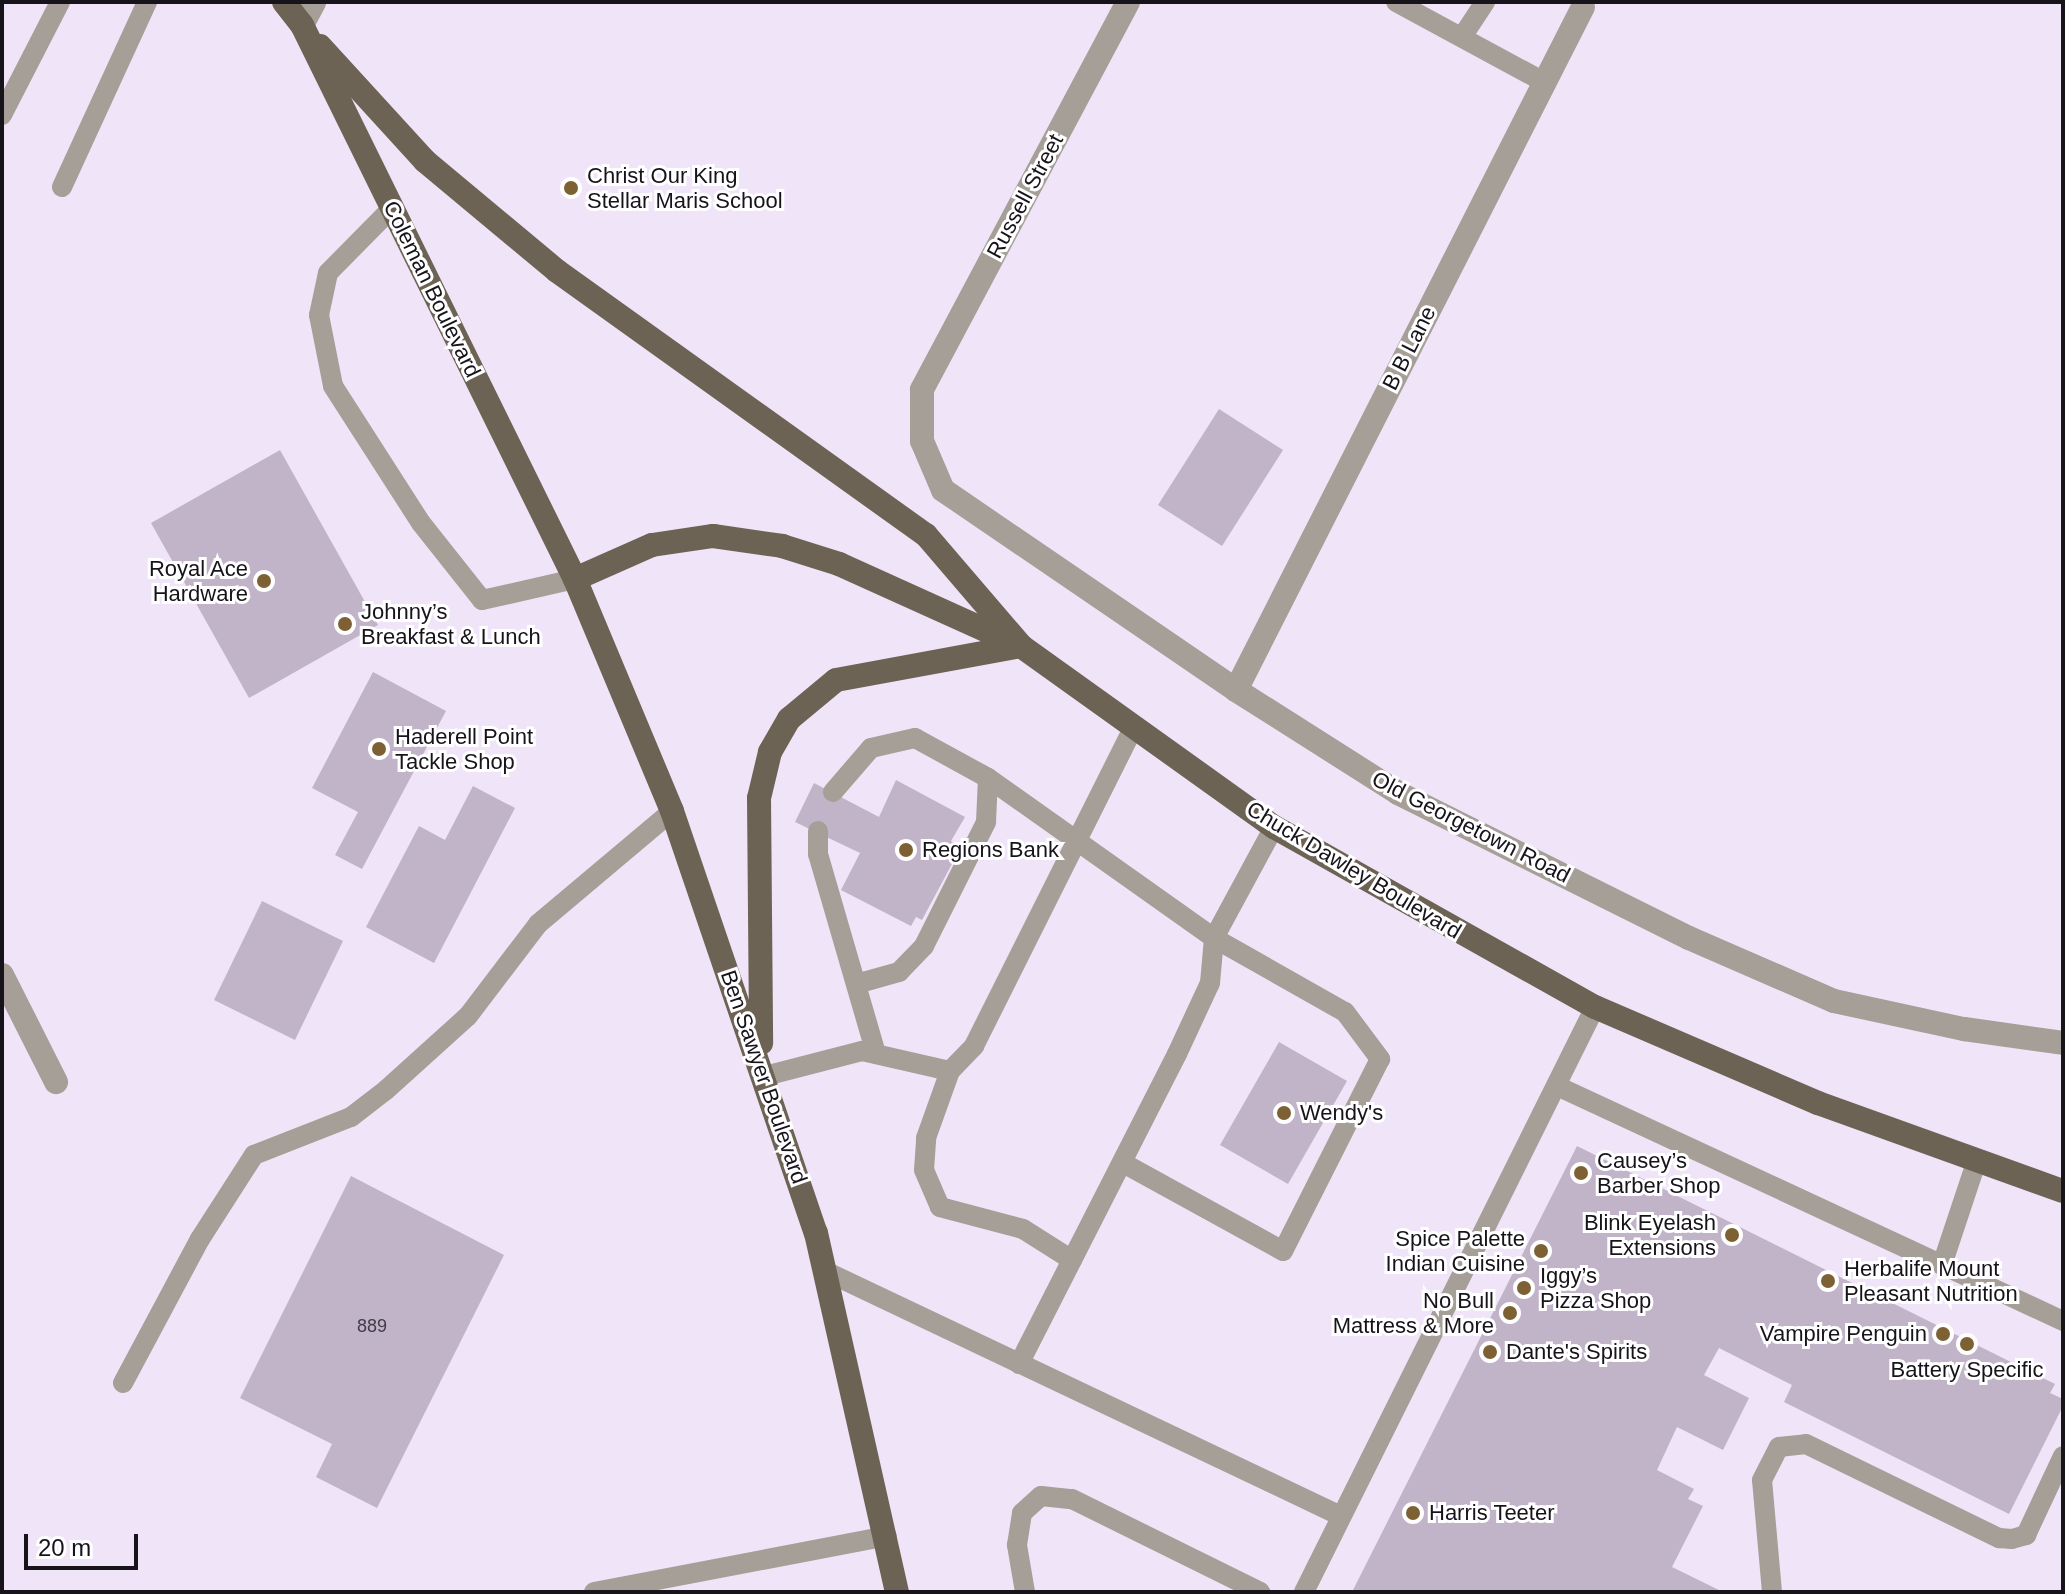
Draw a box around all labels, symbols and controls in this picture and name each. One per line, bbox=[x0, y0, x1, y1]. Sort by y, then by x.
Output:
street label: Russell Street bbox=[981, 129, 1069, 263]
place label: Christ Our King Stellar Maris School bbox=[587, 162, 783, 214]
marker: Christ Our King Stellar Maris School bbox=[562, 179, 580, 197]
street label: Coleman Boulevard bbox=[378, 196, 486, 382]
street label: B B Lane bbox=[1377, 302, 1441, 394]
place label: Royal Ace Hardware bbox=[148, 555, 248, 606]
marker: Royal Ace Hardware bbox=[255, 572, 273, 590]
place label: Johnny’s Breakfast & Lunch bbox=[361, 598, 541, 650]
marker: Johnny’s Breakfast & Lunch bbox=[336, 615, 354, 633]
place label: Haderell Point Tackle Shop bbox=[395, 723, 533, 774]
marker: Haderell Point Tackle Shop bbox=[370, 740, 388, 758]
street label: Old Georgetown Road bbox=[1367, 766, 1575, 888]
street label: Chuck Dawley Boulevard bbox=[1242, 795, 1466, 945]
place label: Regions Bank bbox=[922, 837, 1059, 863]
marker: Regions Bank bbox=[897, 841, 915, 859]
street label: Ben Sawyer Boulevard bbox=[715, 967, 813, 1187]
place label: Wendy's bbox=[1300, 1100, 1383, 1126]
marker: Wendy's bbox=[1275, 1104, 1293, 1122]
place label: Causey’s Barber Shop bbox=[1597, 1147, 1721, 1198]
marker: Causey’s Barber Shop bbox=[1572, 1164, 1590, 1182]
place label: Blink Eyelash Extensions bbox=[1584, 1209, 1716, 1260]
place label: Spice Palette Indian Cuisine bbox=[1386, 1225, 1525, 1276]
marker: Blink Eyelash Extensions bbox=[1723, 1226, 1741, 1244]
marker: Spice Palette Indian Cuisine bbox=[1532, 1242, 1550, 1260]
place label: Herbalife Mount Pleasant Nutrition bbox=[1844, 1255, 2018, 1306]
place label: Iggy’s Pizza Shop bbox=[1540, 1262, 1651, 1314]
marker: Herbalife Mount Pleasant Nutrition bbox=[1819, 1272, 1837, 1290]
marker: Iggy’s Pizza Shop bbox=[1515, 1279, 1533, 1297]
place label: No Bull Mattress & More bbox=[1333, 1287, 1494, 1338]
marker: No Bull Mattress & More bbox=[1501, 1304, 1519, 1322]
house number: 889 bbox=[357, 1315, 387, 1337]
place label: Vampire Penguin bbox=[1760, 1321, 1927, 1347]
marker: Vampire Penguin bbox=[1934, 1325, 1952, 1343]
marker: Battery Specific bbox=[1958, 1335, 1976, 1353]
place label: Dante's Spirits bbox=[1506, 1339, 1647, 1365]
marker: Dante's Spirits bbox=[1481, 1343, 1499, 1361]
place label: Battery Specific bbox=[1891, 1357, 2043, 1383]
place label: Harris Teeter bbox=[1429, 1500, 1555, 1526]
marker: Harris Teeter bbox=[1404, 1504, 1422, 1522]
scale bar bbox=[28, 1518, 142, 1568]
text: 20 m bbox=[38, 1534, 91, 1561]

